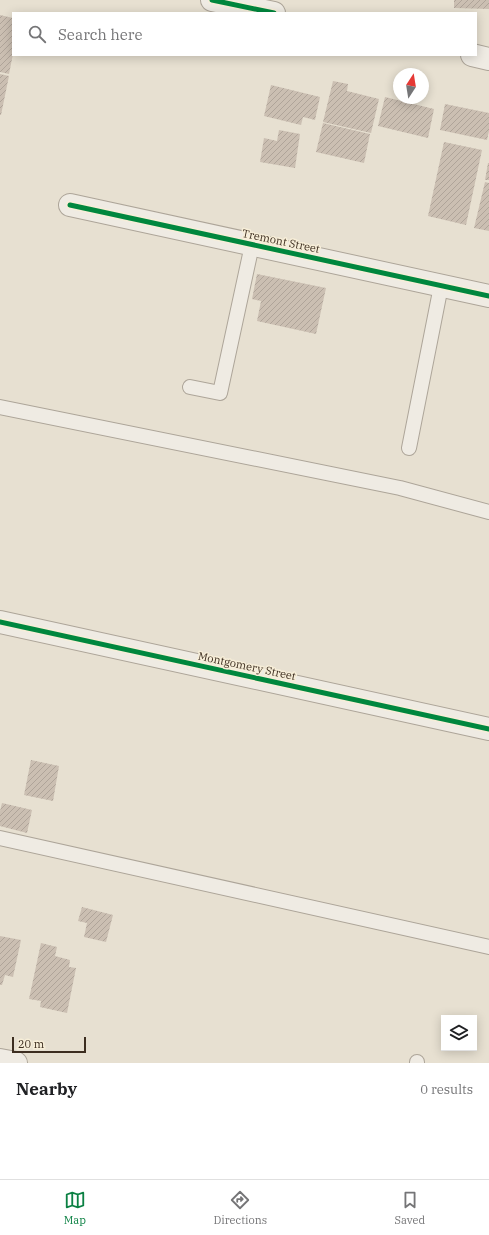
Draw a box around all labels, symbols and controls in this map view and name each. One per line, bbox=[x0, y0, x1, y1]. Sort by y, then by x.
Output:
search box bbox=[12, 12, 477, 56]
icon: search bbox=[26, 23, 48, 45]
text: Search here bbox=[58, 25, 143, 44]
north arrow bbox=[393, 68, 429, 104]
street label: Tremont Street bbox=[241, 226, 321, 256]
street label: Montgomery Street bbox=[197, 649, 297, 683]
map controls bbox=[441, 1015, 477, 1051]
button: layers bbox=[441, 1015, 477, 1051]
scale bar bbox=[12, 1035, 86, 1054]
text: 20 m bbox=[18, 1037, 44, 1051]
text: Nearby bbox=[16, 1078, 77, 1100]
text: 0 results bbox=[420, 1081, 473, 1098]
tab: Map bbox=[64, 1189, 86, 1227]
tab: Directions bbox=[213, 1189, 267, 1227]
tab: Saved bbox=[394, 1189, 425, 1227]

